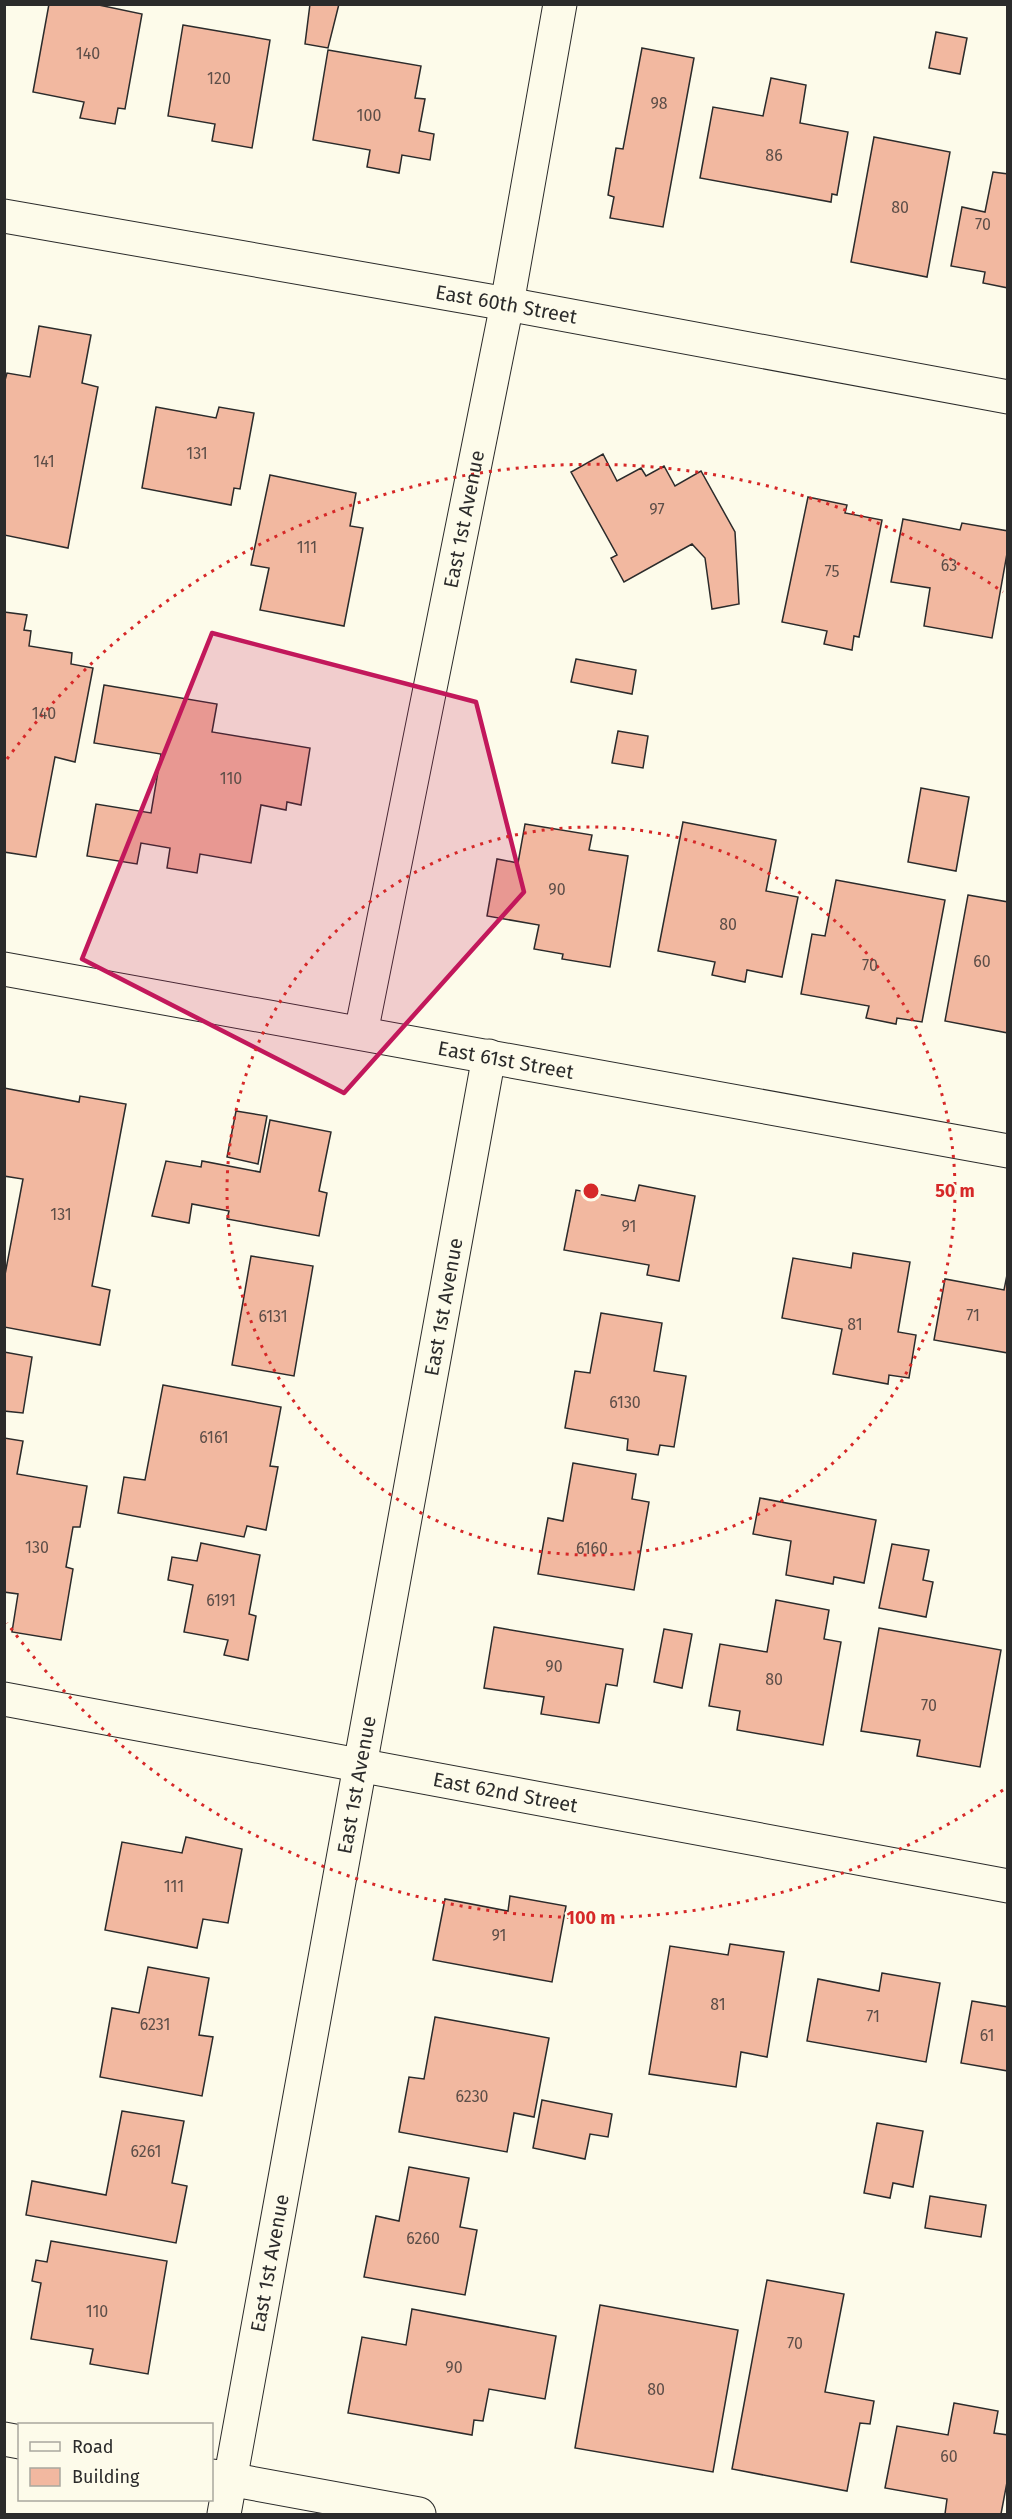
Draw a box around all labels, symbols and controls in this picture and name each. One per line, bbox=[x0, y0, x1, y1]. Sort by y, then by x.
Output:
house number: 140 bbox=[76, 44, 100, 63]
house number: 120 bbox=[207, 69, 231, 88]
house number: 98 bbox=[650, 94, 668, 113]
house number: 100 bbox=[357, 106, 381, 125]
house number: 86 bbox=[765, 146, 783, 165]
house number: 80 bbox=[891, 198, 909, 217]
house number: 70 bbox=[975, 215, 991, 234]
street label: East 60th Street bbox=[434, 280, 580, 329]
house number: 131 bbox=[186, 444, 208, 463]
street label: East 1st Avenue bbox=[438, 448, 489, 590]
house number: 141 bbox=[33, 452, 55, 471]
house number: 97 bbox=[649, 500, 665, 519]
house number: 111 bbox=[297, 538, 317, 557]
house number: 63 bbox=[941, 556, 957, 575]
house number: 75 bbox=[825, 562, 839, 581]
house number: 140 bbox=[32, 704, 56, 723]
house number: 110 bbox=[220, 769, 242, 788]
house number: 90 bbox=[548, 880, 566, 899]
house number: 80 bbox=[719, 915, 737, 934]
house number: 60 bbox=[973, 952, 991, 971]
house number: 70 bbox=[862, 956, 878, 975]
street label: East 61st Street bbox=[436, 1036, 576, 1084]
text: 50 m bbox=[935, 1180, 975, 1202]
centre of rings bbox=[581, 1181, 601, 1201]
house number: 131 bbox=[50, 1205, 72, 1224]
house number: 91 bbox=[621, 1217, 637, 1236]
street label: East 1st Avenue bbox=[419, 1236, 468, 1378]
house number: 71 bbox=[966, 1306, 980, 1325]
house number: 6131 bbox=[258, 1307, 288, 1326]
house number: 81 bbox=[847, 1315, 863, 1334]
house number: 6130 bbox=[609, 1393, 641, 1412]
house number: 6161 bbox=[199, 1428, 229, 1447]
house number: 130 bbox=[25, 1538, 49, 1557]
house number: 6160 bbox=[576, 1539, 608, 1558]
house number: 6191 bbox=[206, 1591, 236, 1610]
house number: 90 bbox=[545, 1657, 563, 1676]
house number: 80 bbox=[765, 1670, 783, 1689]
house number: 70 bbox=[921, 1696, 937, 1715]
street label: East 1st Avenue bbox=[332, 1714, 381, 1856]
street label: East 62nd Street bbox=[431, 1767, 580, 1818]
house number: 111 bbox=[164, 1877, 184, 1896]
text: 100 m bbox=[567, 1907, 615, 1929]
house number: 91 bbox=[491, 1926, 507, 1945]
house number: 81 bbox=[710, 1995, 726, 2014]
house number: 71 bbox=[866, 2007, 880, 2026]
house number: 6231 bbox=[140, 2015, 170, 2034]
house number: 61 bbox=[980, 2026, 994, 2045]
house number: 6230 bbox=[455, 2087, 489, 2106]
house number: 6261 bbox=[131, 2142, 161, 2161]
street label: East 1st Avenue bbox=[245, 2192, 294, 2334]
house number: 6260 bbox=[406, 2229, 440, 2248]
house number: 110 bbox=[86, 2302, 108, 2321]
house number: 70 bbox=[787, 2334, 803, 2353]
house number: 90 bbox=[445, 2358, 463, 2377]
house number: 80 bbox=[647, 2380, 665, 2399]
legend bbox=[18, 2423, 213, 2501]
text: Road bbox=[72, 2436, 114, 2458]
house number: 60 bbox=[940, 2447, 958, 2466]
text: Building bbox=[72, 2466, 140, 2488]

